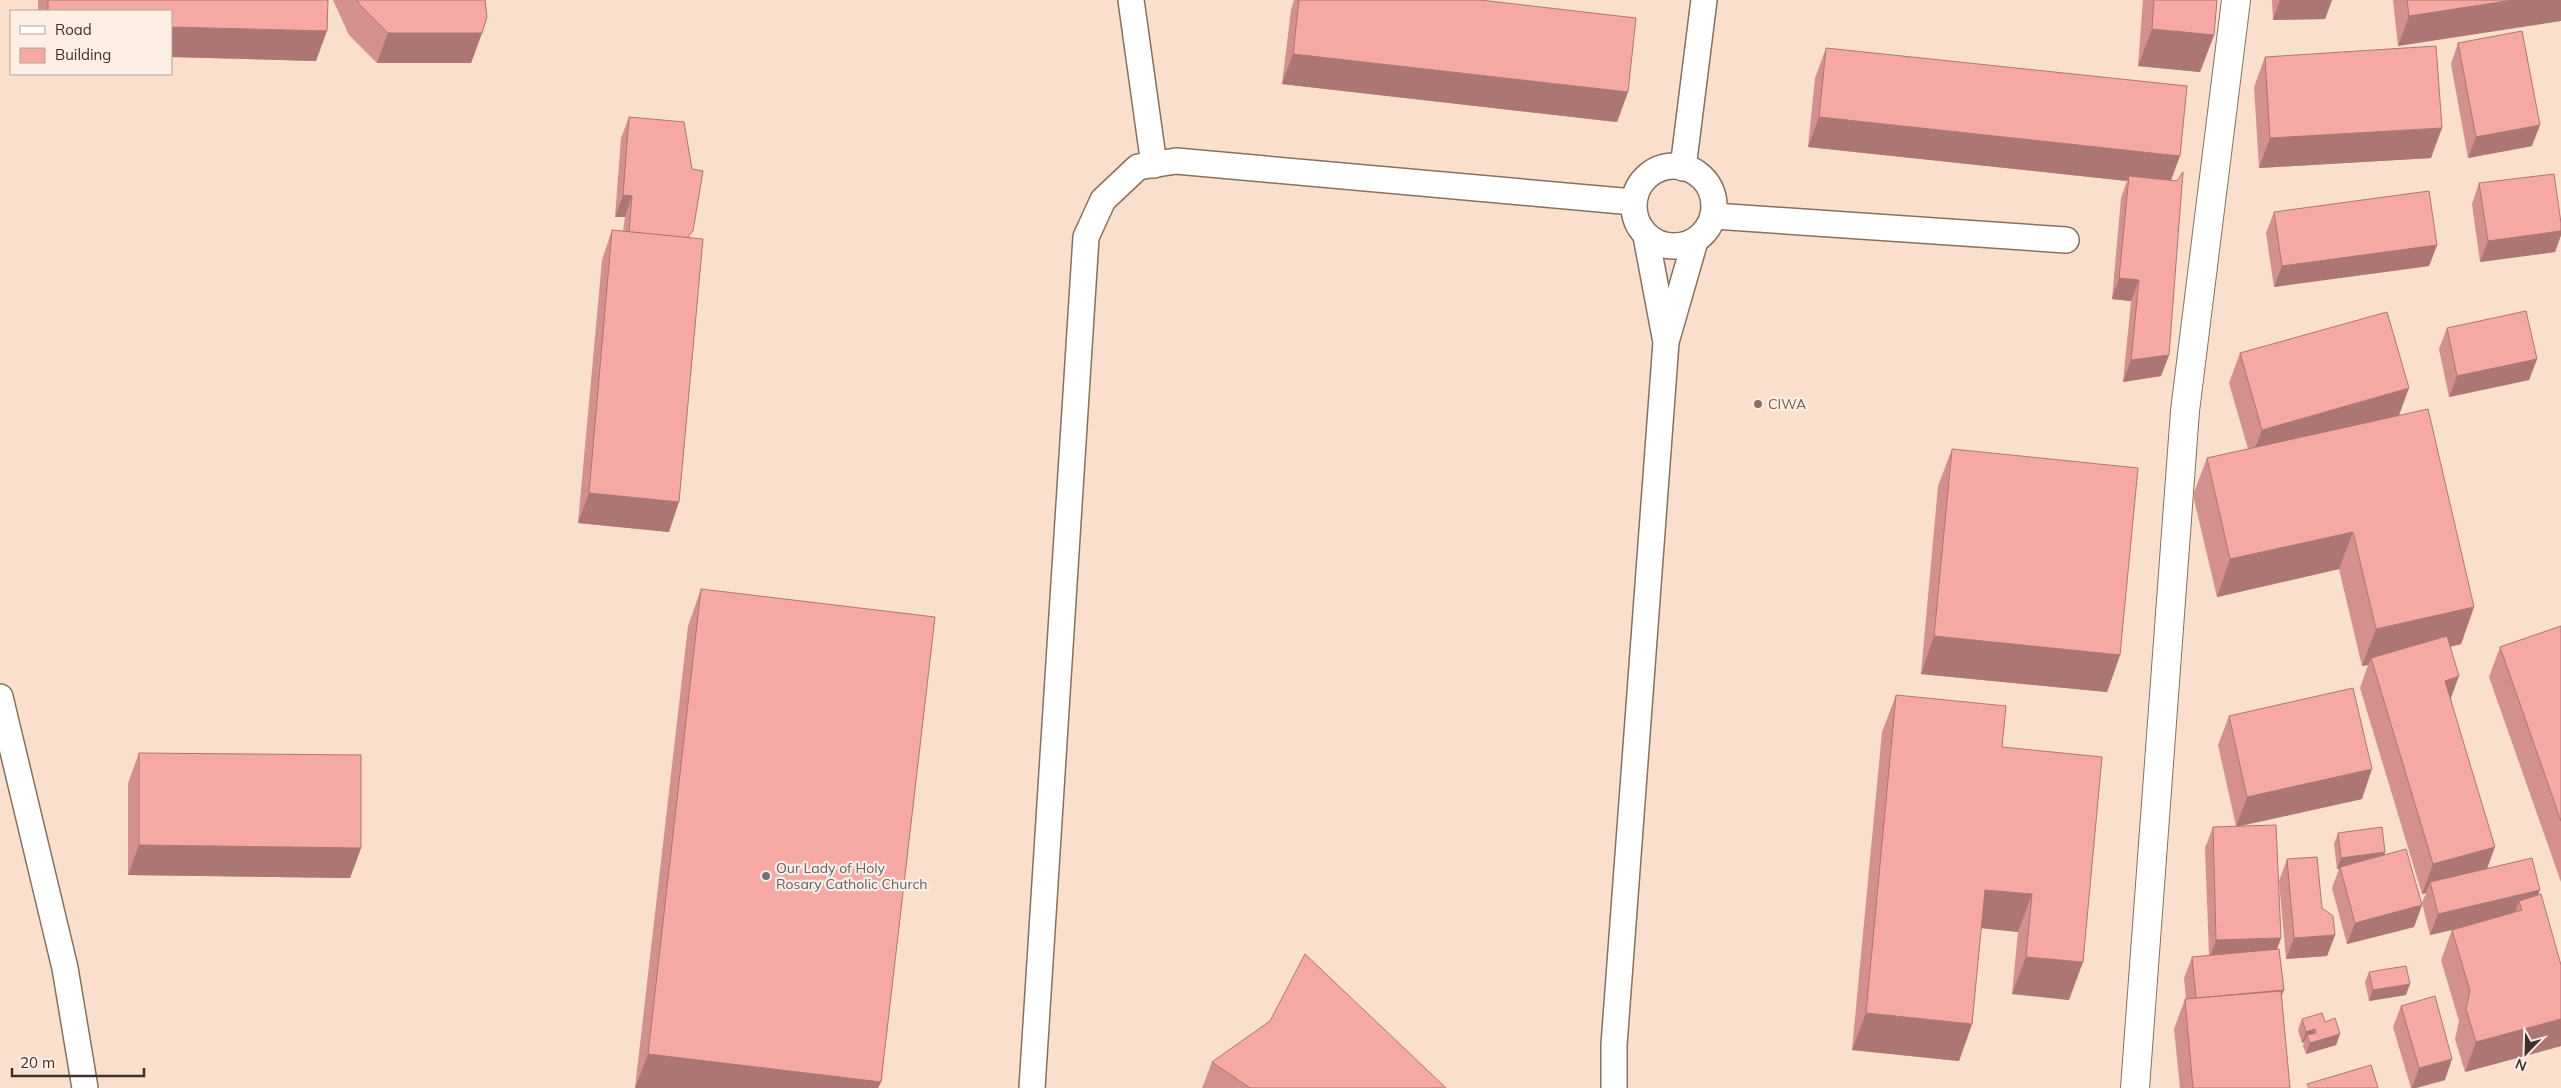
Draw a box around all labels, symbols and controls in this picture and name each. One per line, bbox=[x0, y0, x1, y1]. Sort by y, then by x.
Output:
legend bbox=[10, 10, 172, 75]
text: Road bbox=[55, 20, 92, 39]
text: Building bbox=[55, 45, 111, 64]
place label: CIWA bbox=[1768, 395, 1807, 413]
marker: CIWA bbox=[1752, 398, 1764, 410]
place label: Our Lady of Holy Rosary Catholic Church bbox=[776, 859, 928, 893]
marker: Our Lady of Holy Rosary Catholic Church bbox=[760, 870, 772, 882]
north arrow bbox=[2501, 1028, 2551, 1078]
scale bar bbox=[12, 1046, 145, 1078]
text: 20 m bbox=[20, 1053, 55, 1072]
text: N bbox=[2513, 1055, 2529, 1075]

